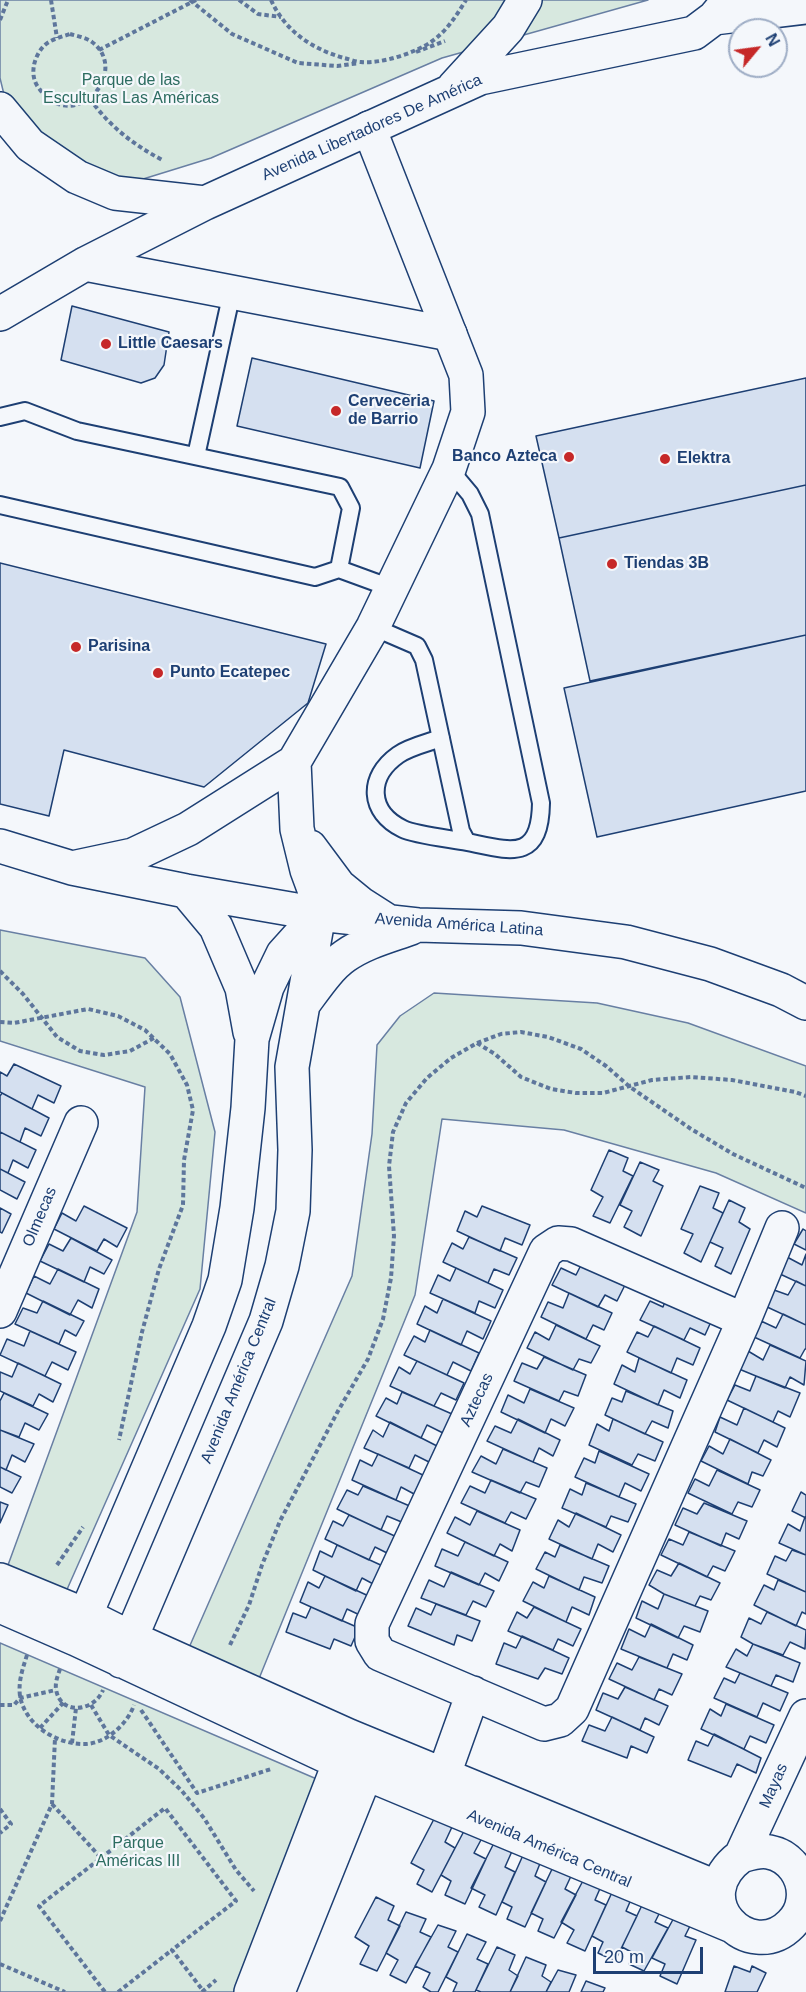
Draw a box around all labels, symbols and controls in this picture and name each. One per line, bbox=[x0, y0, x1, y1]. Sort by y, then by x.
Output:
north arrow bbox=[728, 18, 788, 78]
text: N bbox=[762, 31, 783, 49]
park label: Parque de las Esculturas Las Américas bbox=[43, 71, 219, 109]
street label: Avenida Libertadores De América bbox=[259, 71, 485, 185]
place label: Little Caesars bbox=[118, 334, 223, 354]
marker: Little Caesars bbox=[99, 337, 113, 351]
place label: Cerveceria de Barrio bbox=[348, 392, 430, 430]
marker: Cerveceria de Barrio bbox=[329, 404, 343, 418]
place label: Banco Azteca bbox=[452, 447, 557, 467]
place label: Elektra bbox=[677, 449, 730, 469]
marker: Banco Azteca bbox=[562, 450, 576, 464]
marker: Elektra bbox=[658, 452, 672, 466]
place label: Tiendas 3B bbox=[624, 554, 709, 574]
marker: Tiendas 3B bbox=[605, 557, 619, 571]
place label: Parisina bbox=[88, 637, 150, 657]
marker: Parisina bbox=[69, 640, 83, 654]
place label: Punto Ecatepec bbox=[170, 663, 290, 683]
marker: Punto Ecatepec bbox=[151, 666, 165, 680]
street label: Avenida América Latina bbox=[374, 910, 544, 940]
street label: Olmecas bbox=[19, 1184, 61, 1250]
street label: Avenida América Central bbox=[197, 1295, 281, 1467]
street label: Aztecas bbox=[456, 1370, 498, 1430]
street label: Mayas bbox=[756, 1761, 792, 1811]
street label: Avenida América Central bbox=[464, 1806, 634, 1892]
park label: Parque Américas III bbox=[96, 1834, 180, 1872]
scale bar bbox=[596, 1935, 706, 1973]
text: 20 m bbox=[604, 1947, 644, 1967]

